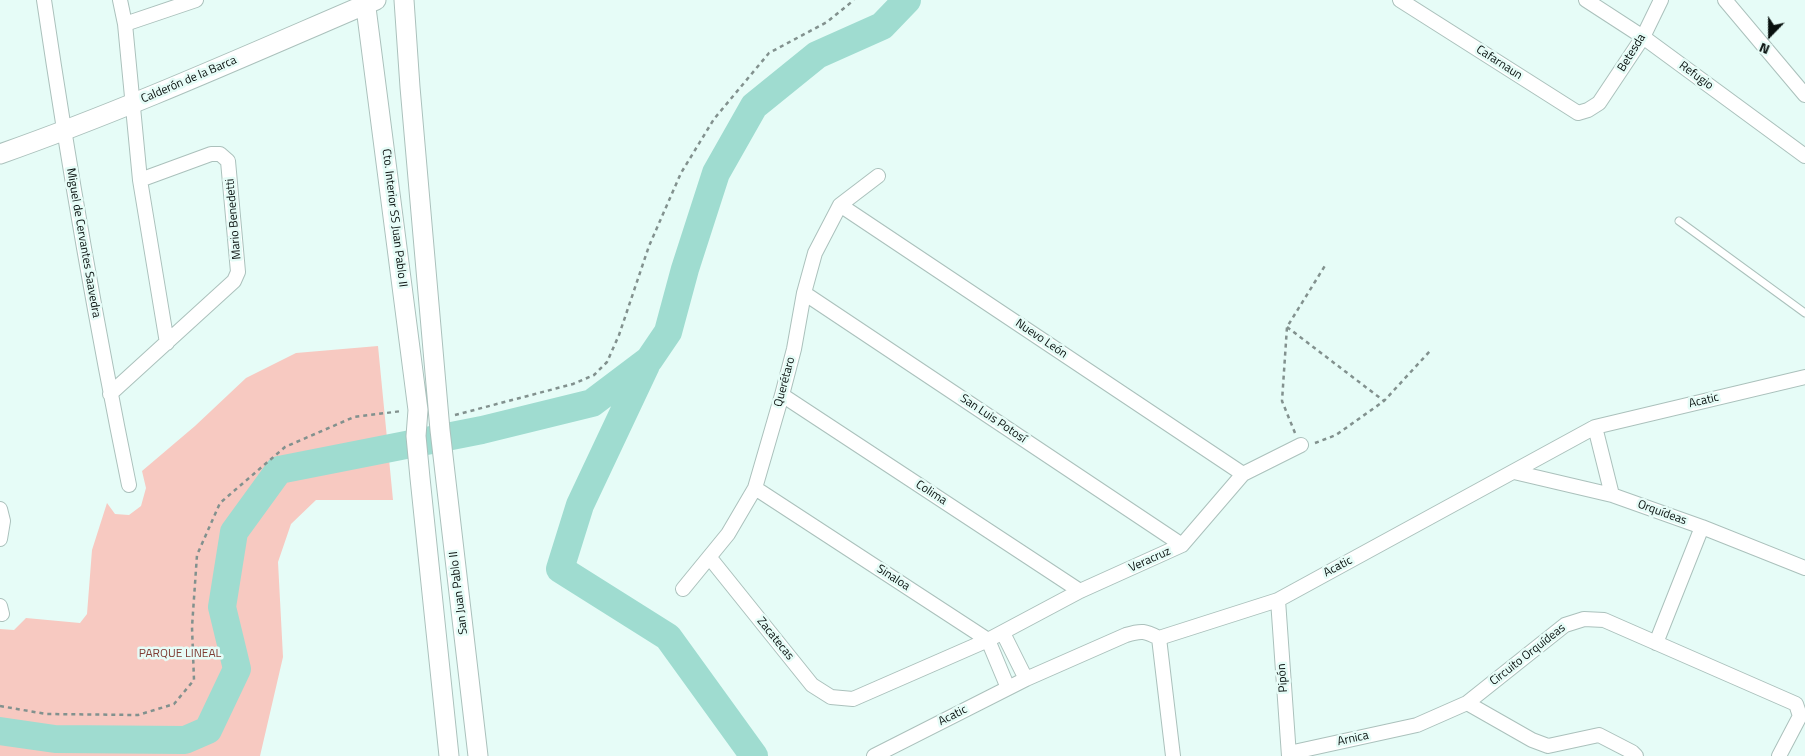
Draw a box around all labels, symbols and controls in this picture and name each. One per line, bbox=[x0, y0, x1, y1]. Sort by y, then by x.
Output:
north arrow bbox=[1745, 10, 1795, 60]
street label: Betesda bbox=[1615, 32, 1649, 74]
text: N bbox=[1756, 38, 1773, 61]
street label: Cafarnaun bbox=[1473, 43, 1525, 83]
street label: Calderón de la Barca bbox=[139, 53, 239, 107]
street label: Refugio bbox=[1676, 59, 1716, 93]
street label: Cto. Interior SS Juan Pablo II bbox=[378, 148, 410, 288]
street label: Miguel de Cervantes Saavedra bbox=[63, 167, 103, 319]
street label: Mario Benedetti bbox=[223, 178, 245, 260]
street label: Nuevo León bbox=[1012, 316, 1070, 362]
street label: Querétaro bbox=[771, 356, 799, 408]
street label: Acatic bbox=[1688, 391, 1720, 411]
street label: San Luis Potosí bbox=[957, 392, 1029, 446]
street label: Colima bbox=[913, 478, 949, 508]
street label: Orquídeas bbox=[1635, 497, 1689, 529]
street label: Veracruz bbox=[1127, 544, 1173, 576]
street label: San Juan Pablo II bbox=[447, 551, 471, 635]
street label: Acatic bbox=[1321, 554, 1355, 580]
street label: Sinaloa bbox=[874, 562, 912, 594]
street label: Zacatecas bbox=[753, 615, 797, 663]
street label: Circuito Orquídeas bbox=[1487, 621, 1569, 689]
park label: PARQUE LINEAL bbox=[139, 647, 221, 661]
street label: Pipón bbox=[1275, 663, 1291, 693]
street label: Acatic bbox=[936, 703, 970, 729]
street label: Arnica bbox=[1336, 729, 1370, 749]

